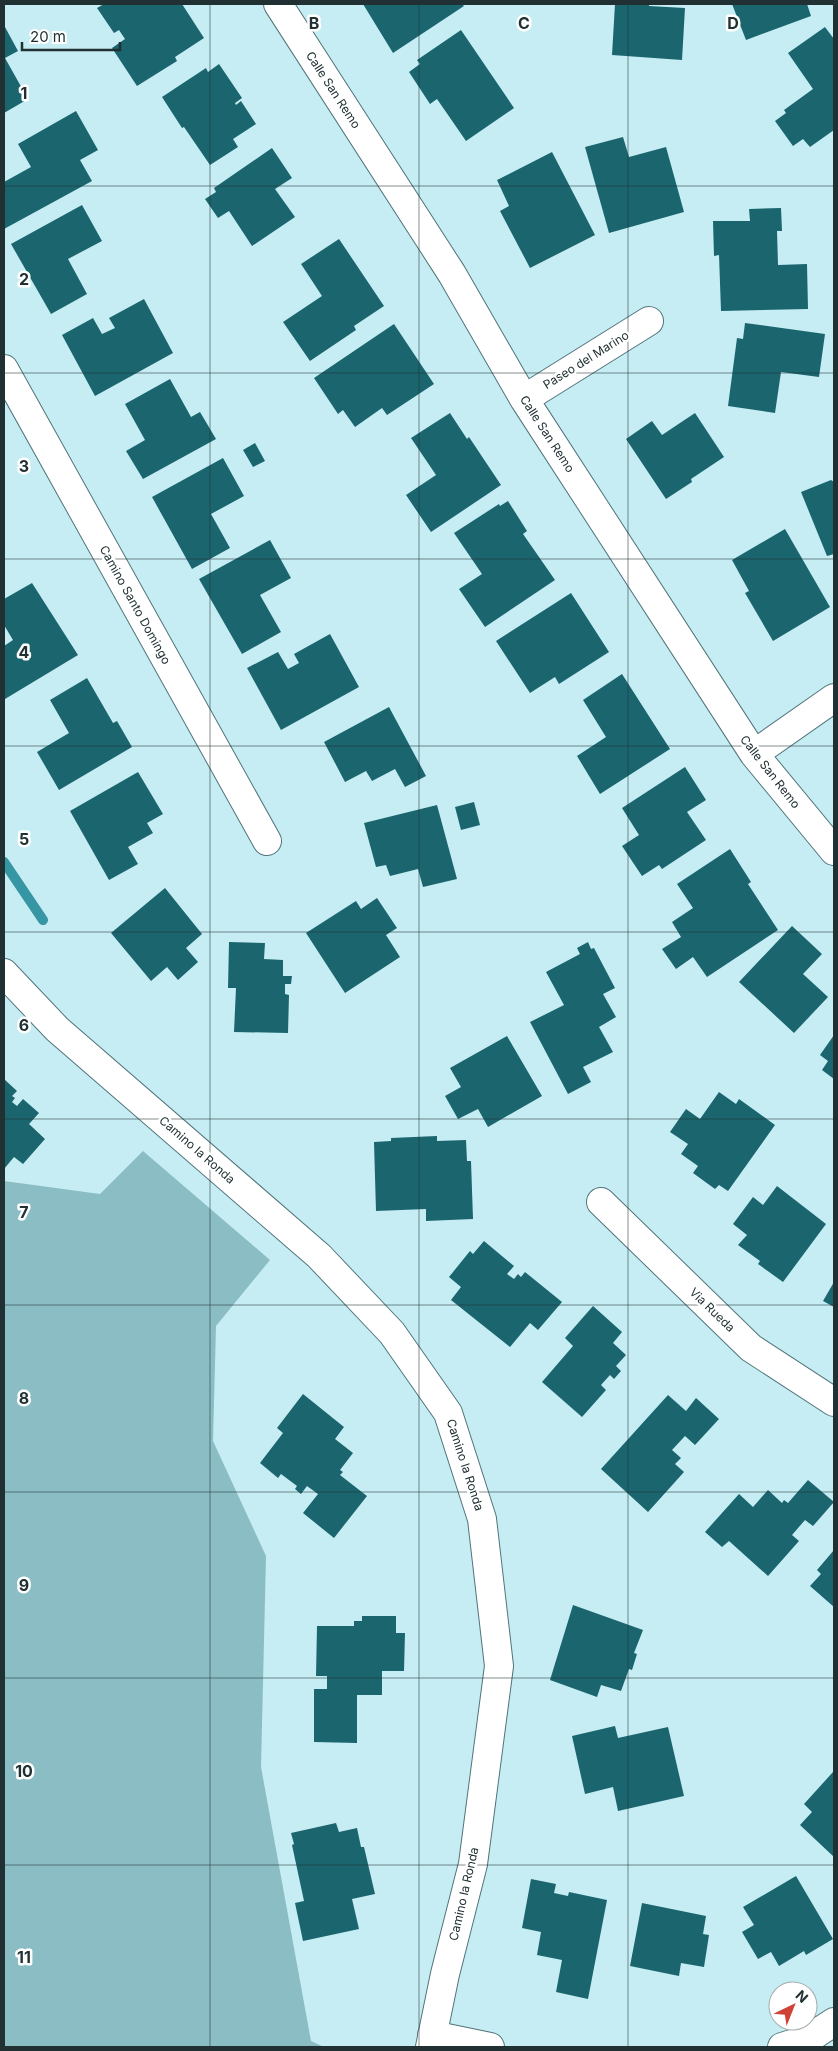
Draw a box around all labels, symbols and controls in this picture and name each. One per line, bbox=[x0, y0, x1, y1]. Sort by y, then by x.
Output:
text: B bbox=[309, 13, 319, 33]
text: C bbox=[518, 13, 530, 33]
text: D bbox=[727, 13, 739, 33]
scale bar bbox=[22, 20, 120, 52]
text: 20 m bbox=[30, 27, 66, 46]
street label: Calle San Remo bbox=[303, 48, 364, 131]
text: 1 bbox=[21, 83, 27, 103]
text: 2 bbox=[19, 269, 29, 289]
street label: Paseo del Marino bbox=[540, 327, 631, 392]
street label: Calle San Remo bbox=[517, 392, 578, 475]
text: 3 bbox=[19, 456, 29, 476]
street label: Camino Santo Domingo bbox=[97, 543, 174, 667]
text: 4 bbox=[19, 642, 30, 662]
street label: Calle San Remo bbox=[737, 732, 804, 811]
text: 5 bbox=[19, 829, 29, 849]
text: 6 bbox=[19, 1015, 29, 1035]
street label: Camino la Ronda bbox=[156, 1113, 238, 1187]
text: 7 bbox=[19, 1202, 29, 1222]
street label: Via Rueda bbox=[687, 1284, 738, 1335]
text: 8 bbox=[19, 1388, 29, 1408]
street label: Camino la Ronda bbox=[444, 1417, 487, 1513]
text: 9 bbox=[19, 1575, 29, 1595]
text: 10 bbox=[15, 1761, 33, 1781]
street label: Camino la Ronda bbox=[445, 1846, 482, 1942]
text: 11 bbox=[17, 1947, 31, 1967]
north arrow bbox=[768, 1981, 818, 2031]
text: N bbox=[793, 1986, 812, 2006]

